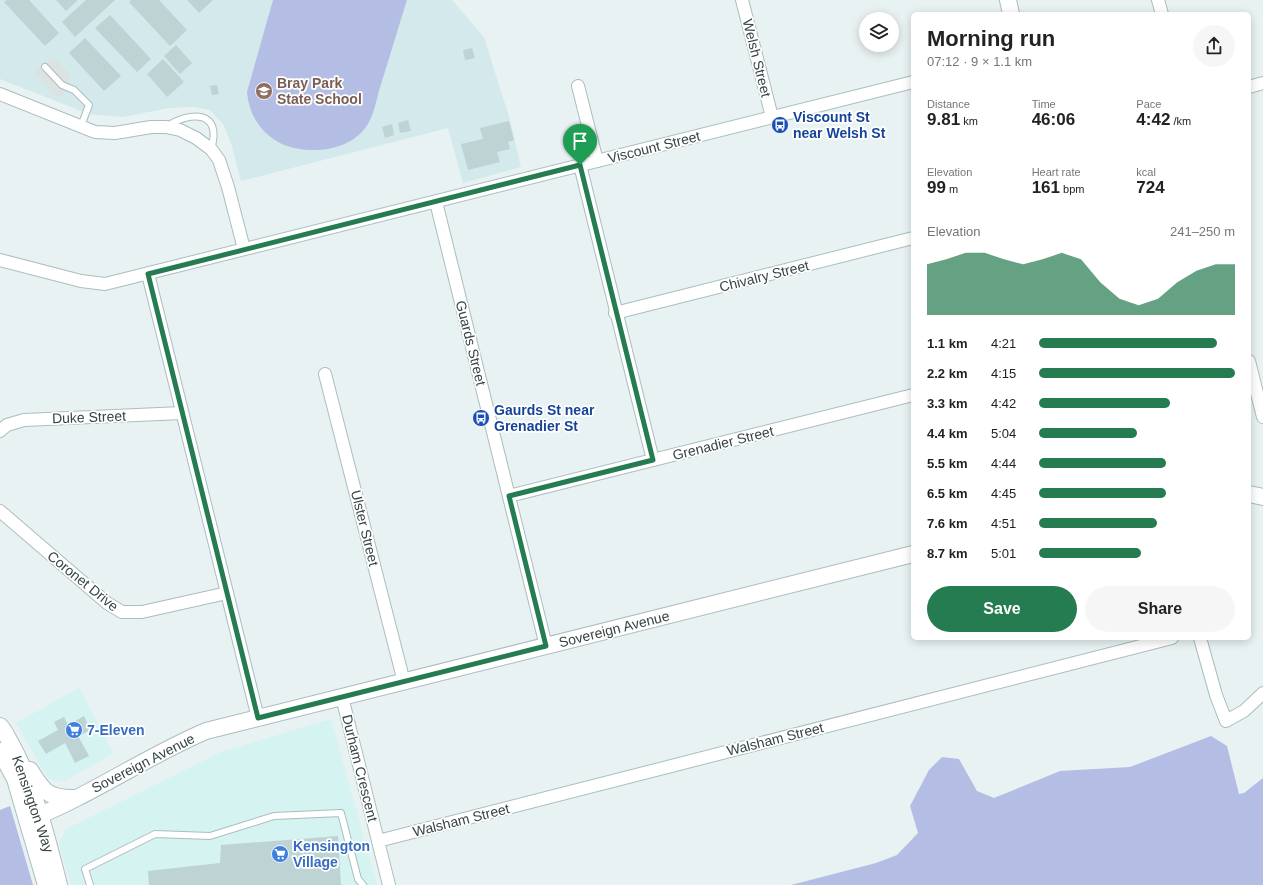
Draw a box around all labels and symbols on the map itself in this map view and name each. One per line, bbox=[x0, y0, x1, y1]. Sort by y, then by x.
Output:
street label: Welsh Street bbox=[740, 17, 774, 99]
place label: Bray Park State School bbox=[277, 75, 362, 107]
school or university icon: Bray Park State School bbox=[254, 81, 274, 101]
place label: Viscount St near Welsh St bbox=[793, 109, 886, 141]
bus stop icon: Viscount St near Welsh St bbox=[770, 115, 790, 135]
pin bbox=[563, 124, 597, 165]
street label: Viscount Street bbox=[606, 128, 702, 166]
street label: Chivalry Street bbox=[718, 257, 811, 295]
street label: Guards Street bbox=[453, 299, 489, 387]
place label: Gaurds St near Grenadier St bbox=[494, 402, 595, 434]
street label: Duke Street bbox=[52, 408, 126, 426]
bus stop icon: Gaurds St near Grenadier St bbox=[471, 408, 491, 428]
street label: Grenadier Street bbox=[671, 423, 775, 463]
street label: Ulster Street bbox=[348, 488, 382, 568]
street label: Coronet Drive bbox=[44, 548, 122, 615]
street label: Sovereign Avenue bbox=[557, 607, 671, 650]
street label: Durham Crescent bbox=[339, 713, 381, 823]
street label: Walsham Street bbox=[725, 719, 825, 759]
supermarket icon: 7-Eleven bbox=[64, 720, 84, 740]
place label: 7-Eleven bbox=[87, 722, 145, 738]
street label: Sovereign Avenue bbox=[89, 730, 197, 796]
street label: Kensington Way bbox=[9, 753, 57, 855]
street label: Walsham Street bbox=[411, 800, 511, 840]
place label: Kensington Village bbox=[293, 838, 370, 870]
supermarket icon: Kensington Village bbox=[270, 844, 290, 864]

